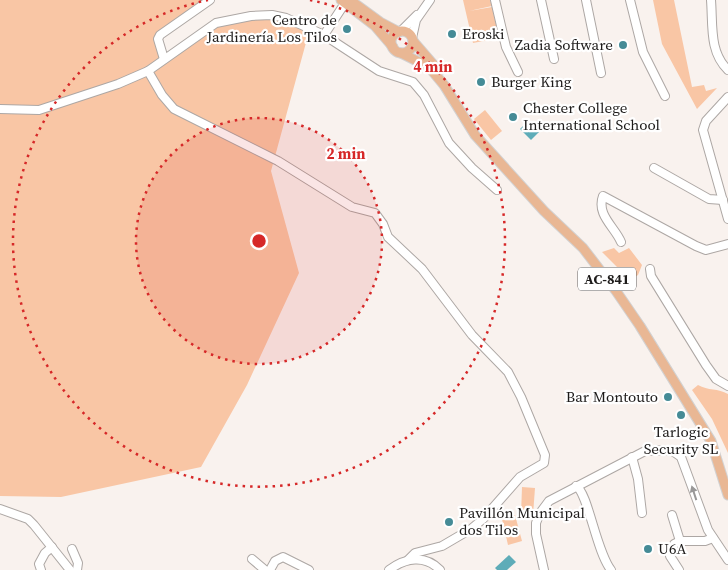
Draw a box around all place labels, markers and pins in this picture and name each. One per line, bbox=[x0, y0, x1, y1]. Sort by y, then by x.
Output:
place label: Centro de Jardinería Los Tilos bbox=[206, 9, 337, 47]
marker: Centro de Jardinería Los Tilos bbox=[341, 23, 353, 35]
place label: Eroski bbox=[462, 23, 505, 44]
marker: Eroski bbox=[446, 28, 458, 40]
place label: Zadia Software bbox=[515, 34, 613, 55]
marker: Zadia Software bbox=[617, 39, 629, 51]
place label: Burger King bbox=[491, 71, 572, 92]
marker: Burger King bbox=[475, 76, 487, 88]
place label: Chester College International School bbox=[523, 97, 661, 135]
marker: Chester College International School bbox=[507, 111, 519, 123]
centre of rings bbox=[250, 232, 268, 250]
place label: Bar Montouto bbox=[566, 386, 658, 407]
marker: Bar Montouto bbox=[662, 391, 674, 403]
marker: Tarlogic Security SL bbox=[675, 409, 687, 421]
place label: Tarlogic Security SL bbox=[644, 421, 718, 459]
place label: Pavillón Municipal dos Tilos bbox=[459, 502, 586, 540]
marker: Pavillón Municipal dos Tilos bbox=[443, 516, 455, 528]
place label: U6A bbox=[658, 538, 686, 559]
marker: U6A bbox=[642, 543, 654, 555]

